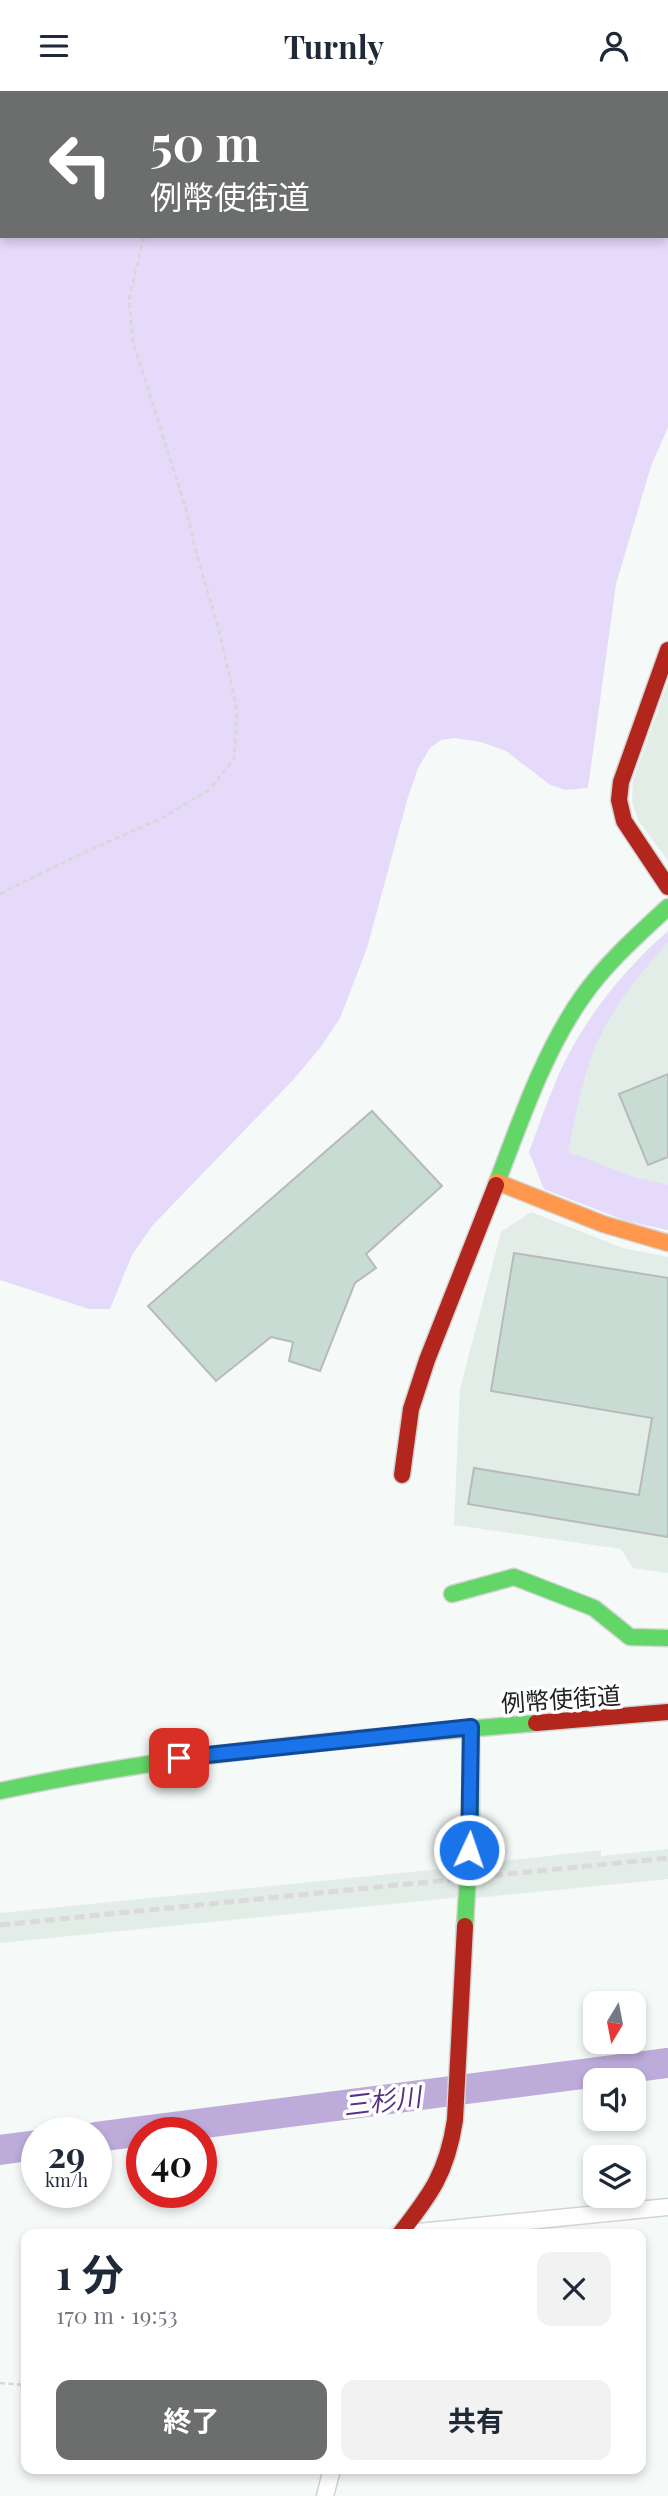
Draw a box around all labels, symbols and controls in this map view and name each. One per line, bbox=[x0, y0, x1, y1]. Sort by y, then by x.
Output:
text: Turnly bbox=[284, 24, 384, 67]
icon: menu bbox=[35, 27, 73, 65]
icon: person bbox=[595, 27, 633, 65]
text: 50 m bbox=[150, 109, 260, 174]
icon: left bbox=[35, 119, 126, 210]
text: 例幣使街道 bbox=[150, 174, 310, 217]
street label: 例幣使街道 bbox=[500, 1678, 622, 1718]
pin bbox=[149, 1728, 209, 1788]
icon: arrive bbox=[160, 1739, 198, 1777]
position arrow bbox=[432, 1813, 506, 1887]
north arrow bbox=[583, 1991, 646, 2055]
map controls bbox=[583, 1991, 646, 2208]
button: sound bbox=[583, 2068, 646, 2131]
water label: 三杉川 bbox=[341, 2078, 426, 2122]
speed limit sign: 40 bbox=[126, 2117, 217, 2208]
text: 29 bbox=[48, 2130, 85, 2177]
button: layers bbox=[583, 2145, 646, 2208]
text: km/h bbox=[45, 2168, 88, 2192]
text: 1 分 bbox=[56, 2245, 124, 2301]
button: close bbox=[537, 2252, 611, 2326]
text: 170 m · 19:53 bbox=[56, 2299, 178, 2330]
button: 終了 bbox=[56, 2380, 327, 2460]
button: 共有 bbox=[341, 2380, 611, 2460]

